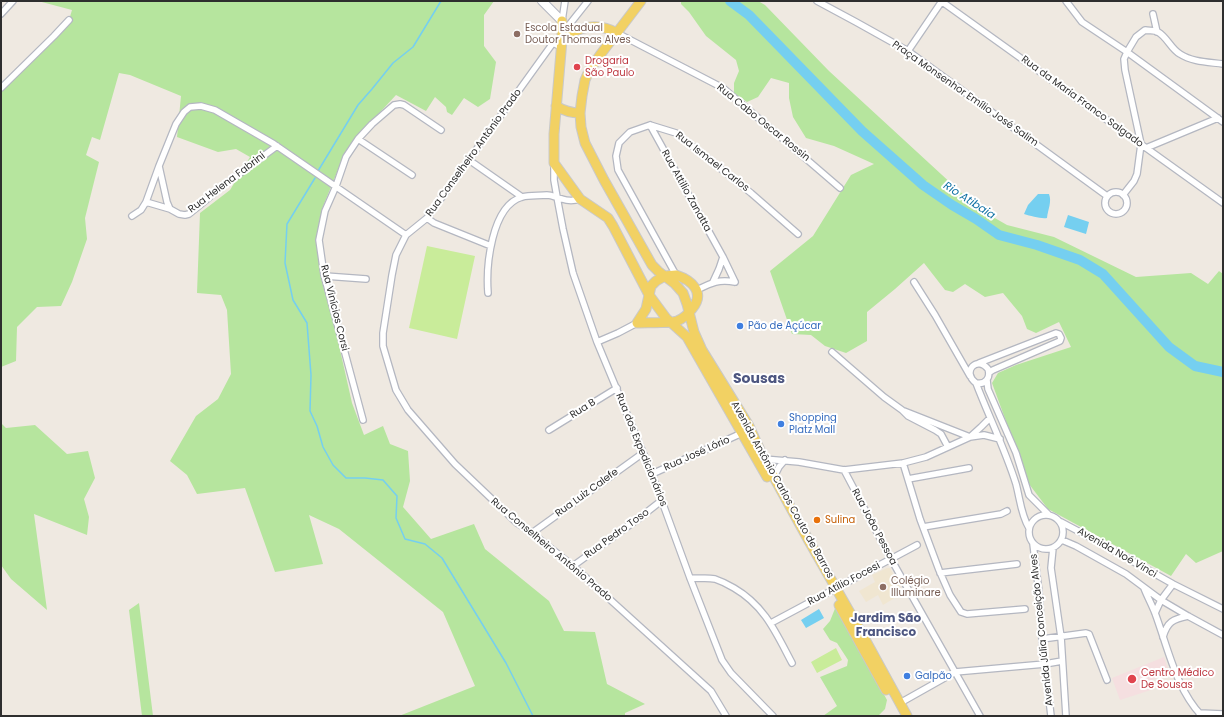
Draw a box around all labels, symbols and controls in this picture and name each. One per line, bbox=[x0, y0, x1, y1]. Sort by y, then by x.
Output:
place label: Escola Estadual Doutor Thomas Alves bbox=[525, 22, 631, 46]
marker: Escola Estadual Doutor Thomas Alves bbox=[512, 29, 522, 39]
street label: Praça Monsenhor Emílio José Salim bbox=[890, 39, 1040, 149]
street label: Rua da Maria Franco Salgado bbox=[1019, 54, 1145, 150]
place label: Drogaria São Paulo bbox=[585, 55, 635, 78]
marker: Drogaria São Paulo bbox=[572, 62, 582, 72]
street label: Rua Cabo Oscar Rossin bbox=[714, 82, 812, 164]
street label: Rua Conselheiro Antônio Prado bbox=[424, 87, 524, 219]
street label: Rua Ismael Carlos bbox=[673, 129, 751, 195]
street label: Rua Attilio Zanatta bbox=[659, 148, 713, 234]
street label: Rua Helena Fabrini bbox=[186, 150, 268, 216]
water label: Rio Atibaia bbox=[941, 179, 997, 223]
street label: Rua Vinícios Corsi bbox=[317, 264, 351, 352]
place label: Pão de Açúcar bbox=[748, 320, 821, 332]
marker: Pão de Açúcar bbox=[735, 321, 745, 331]
district label: Sousas bbox=[733, 371, 785, 387]
street label: Rua dos Expedicionários bbox=[613, 392, 669, 508]
street label: Rua B bbox=[568, 396, 598, 422]
street label: Avenida Antônio Carlos Couto de Barros bbox=[728, 399, 836, 581]
place label: Shopping Platz Mall bbox=[789, 412, 837, 436]
marker: Shopping Platz Mall bbox=[776, 419, 786, 429]
street label: Rua José Lório bbox=[662, 434, 732, 474]
street label: Rua Luiz Calefe bbox=[553, 466, 621, 520]
street label: Rua João Pessoa bbox=[849, 487, 899, 567]
street label: Rua Conselheiro Antônio Prado bbox=[488, 496, 614, 604]
street label: Rua Pedro Toso bbox=[582, 507, 652, 561]
place label: Sulina bbox=[825, 514, 855, 526]
marker: Sulina bbox=[812, 515, 822, 525]
street label: Avenida Noé Vinci bbox=[1075, 525, 1159, 581]
street label: Avenida Júlia Conceição Alves bbox=[1028, 553, 1056, 707]
street label: Rua Atílio Focesi bbox=[806, 560, 882, 608]
place label: Colégio Illuminare bbox=[891, 575, 941, 598]
marker: Colégio Illuminare bbox=[878, 582, 888, 592]
district label: Jardim São Francisco bbox=[851, 612, 921, 640]
place label: Centro Médico De Sousas bbox=[1141, 667, 1214, 690]
place label: Galpão bbox=[915, 670, 952, 682]
marker: Galpão bbox=[902, 671, 912, 681]
marker: Centro Médico De Sousas bbox=[1126, 673, 1138, 685]

